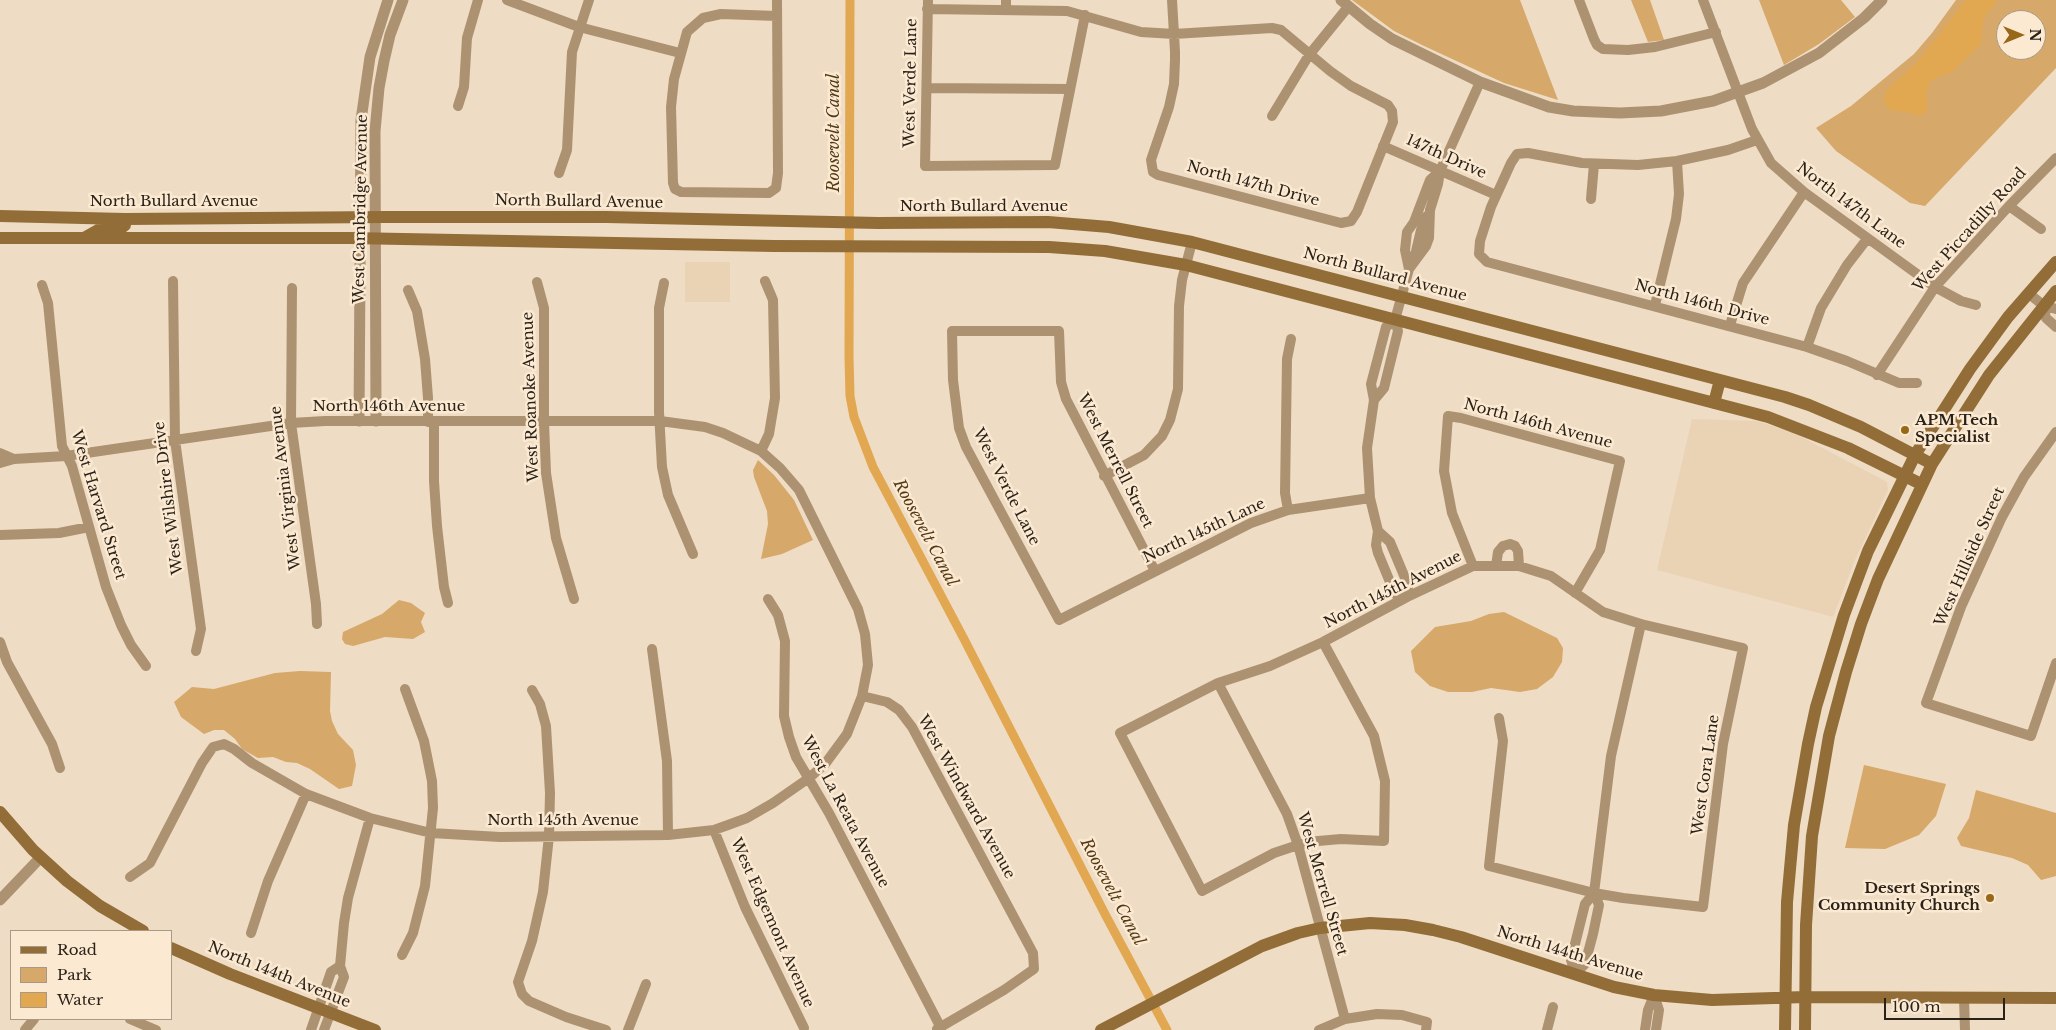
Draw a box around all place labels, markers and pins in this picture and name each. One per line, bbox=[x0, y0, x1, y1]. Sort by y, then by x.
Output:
place label: APM Tech Specialist bbox=[1915, 412, 1998, 447]
marker: APM Tech Specialist bbox=[1899, 424, 1911, 436]
place label: Desert Springs Community Church bbox=[1818, 880, 1980, 915]
marker: Desert Springs Community Church bbox=[1984, 892, 1996, 904]

